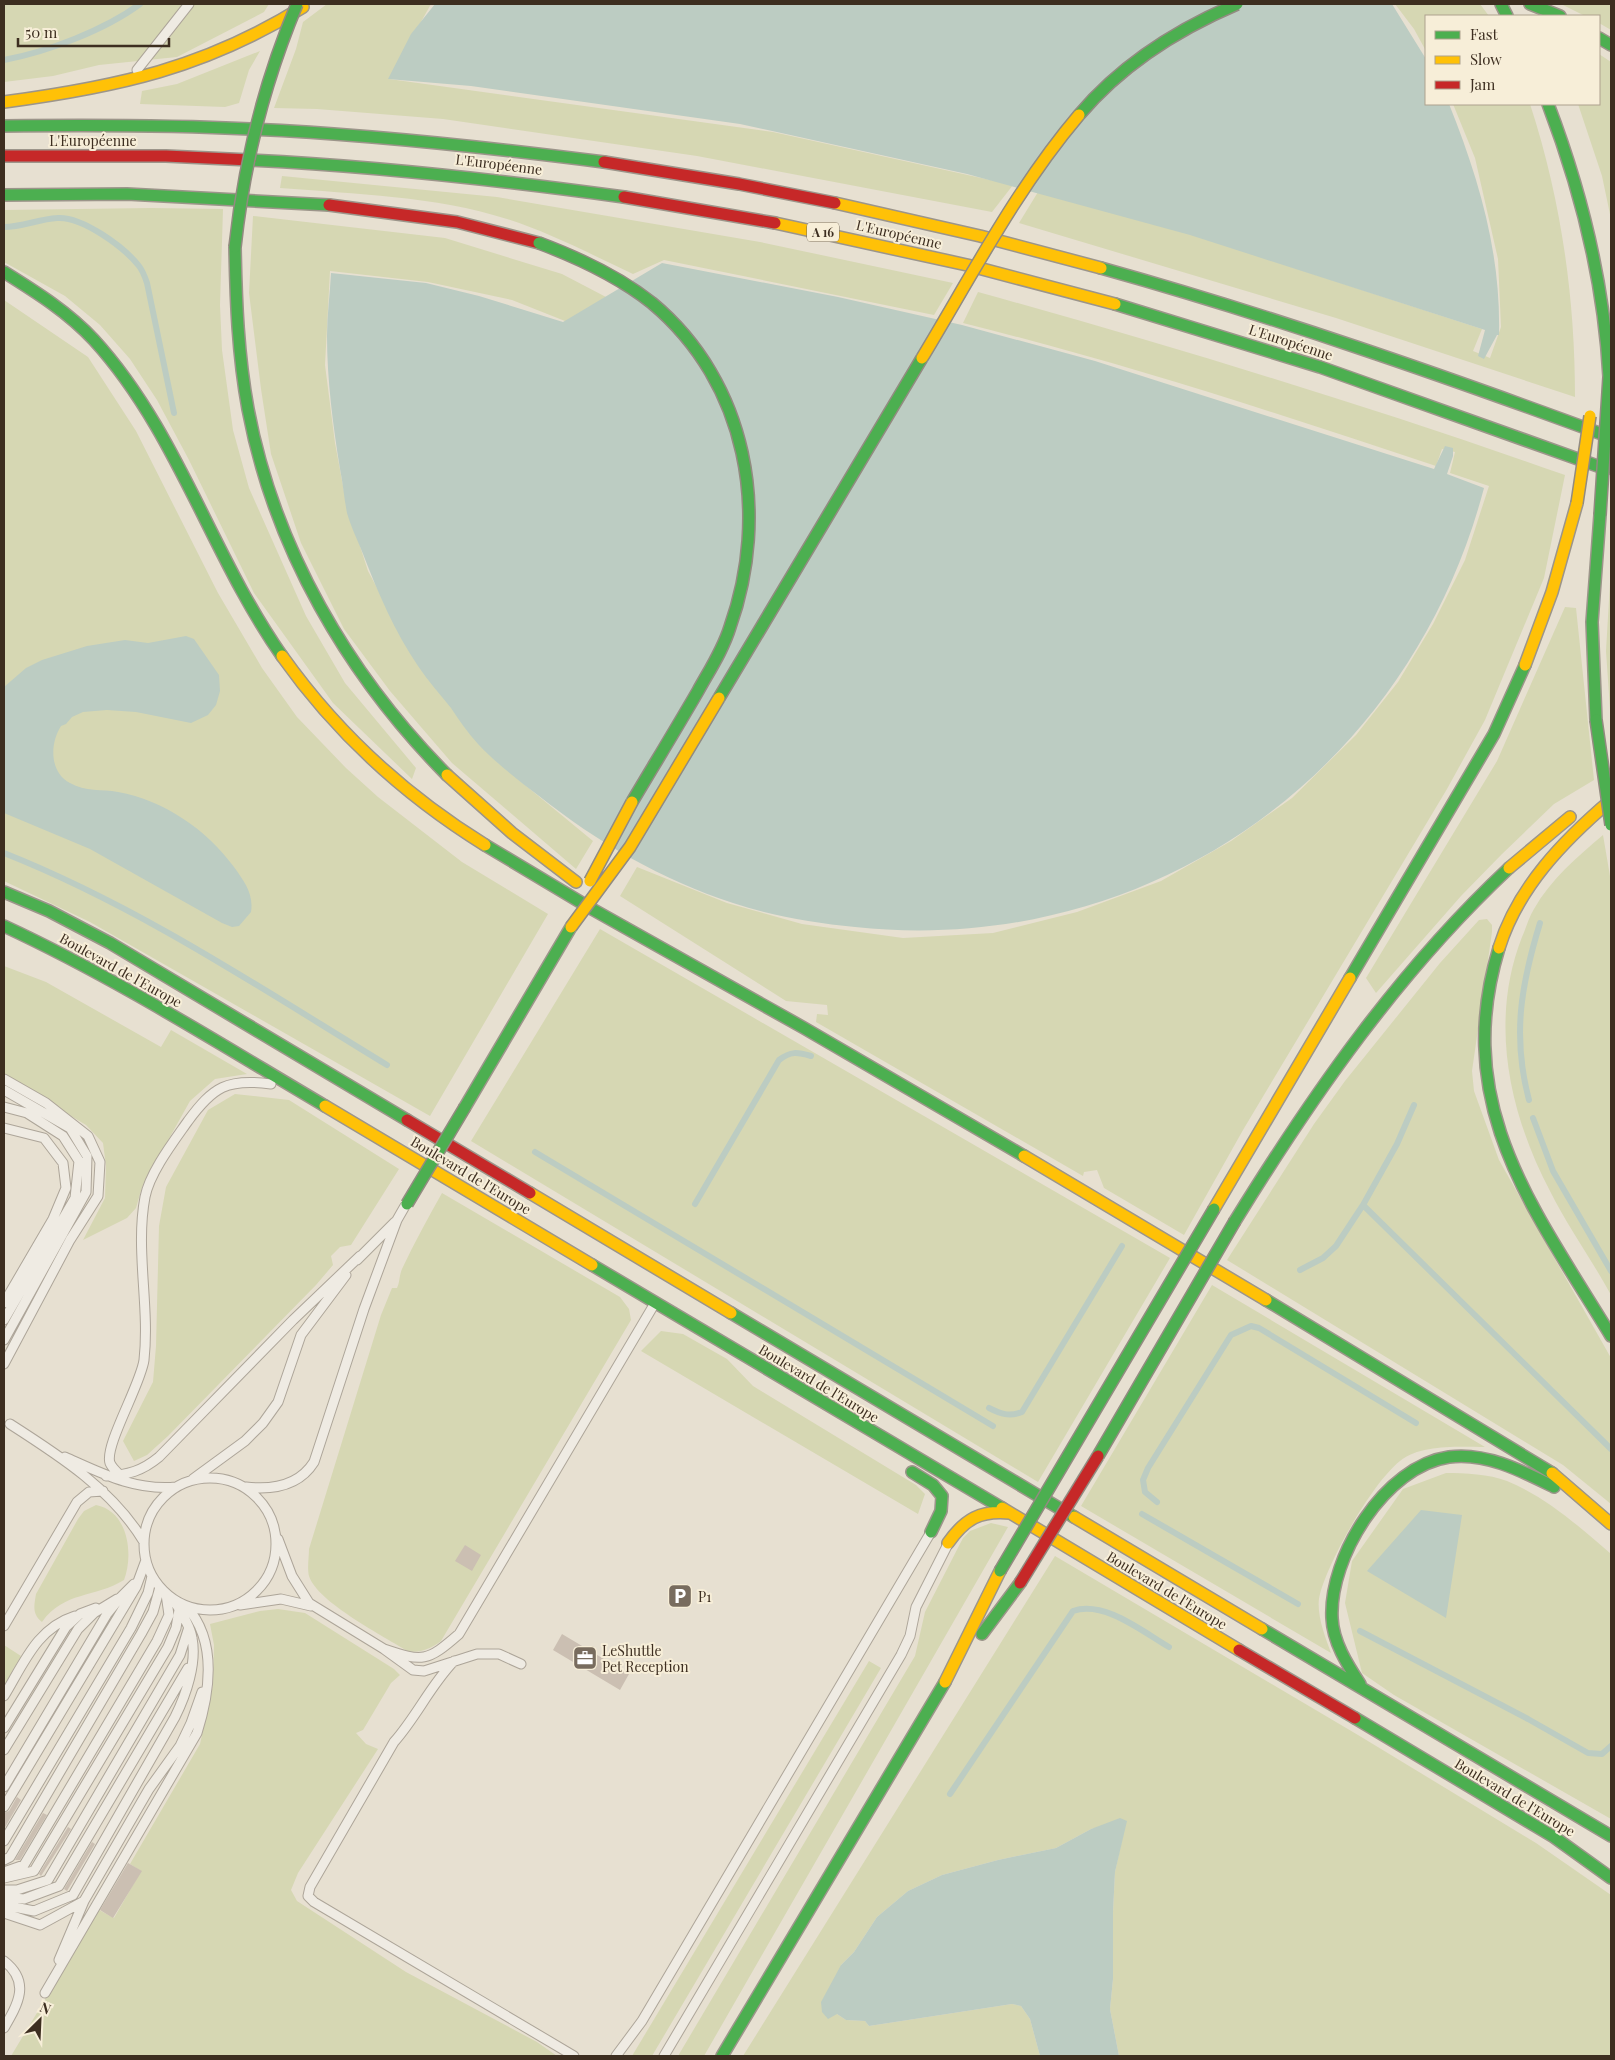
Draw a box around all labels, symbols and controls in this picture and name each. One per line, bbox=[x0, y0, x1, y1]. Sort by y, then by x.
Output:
scale bar bbox=[18, 15, 169, 47]
legend bbox=[1425, 15, 1600, 105]
text: 50 m bbox=[25, 22, 58, 42]
text: Fast bbox=[1470, 24, 1499, 44]
text: Slow bbox=[1470, 49, 1502, 69]
text: Jam bbox=[1469, 74, 1496, 94]
street label: L'Européenne bbox=[49, 131, 137, 150]
street label: L'Européenne bbox=[455, 149, 543, 179]
street label: L'Européenne bbox=[854, 215, 944, 253]
road number: A 16 bbox=[807, 222, 839, 242]
street label: L'Européenne bbox=[1247, 319, 1335, 365]
street label: Boulevard de l'Europe bbox=[56, 928, 186, 1012]
street label: Boulevard de l'Europe bbox=[407, 1132, 535, 1218]
street label: Boulevard de l'Europe bbox=[755, 1340, 883, 1426]
street label: Boulevard de l'Europe bbox=[1103, 1547, 1231, 1633]
parking icon: P1 bbox=[667, 1583, 693, 1609]
place label: P1 bbox=[698, 1587, 711, 1606]
place label: LeShuttle Pet Reception bbox=[602, 1641, 689, 1676]
office icon: LeShuttle Pet Reception bbox=[572, 1645, 598, 1671]
street label: Boulevard de l'Europe bbox=[1451, 1754, 1579, 1840]
north arrow bbox=[15, 1995, 65, 2045]
text: N bbox=[37, 1997, 54, 2018]

